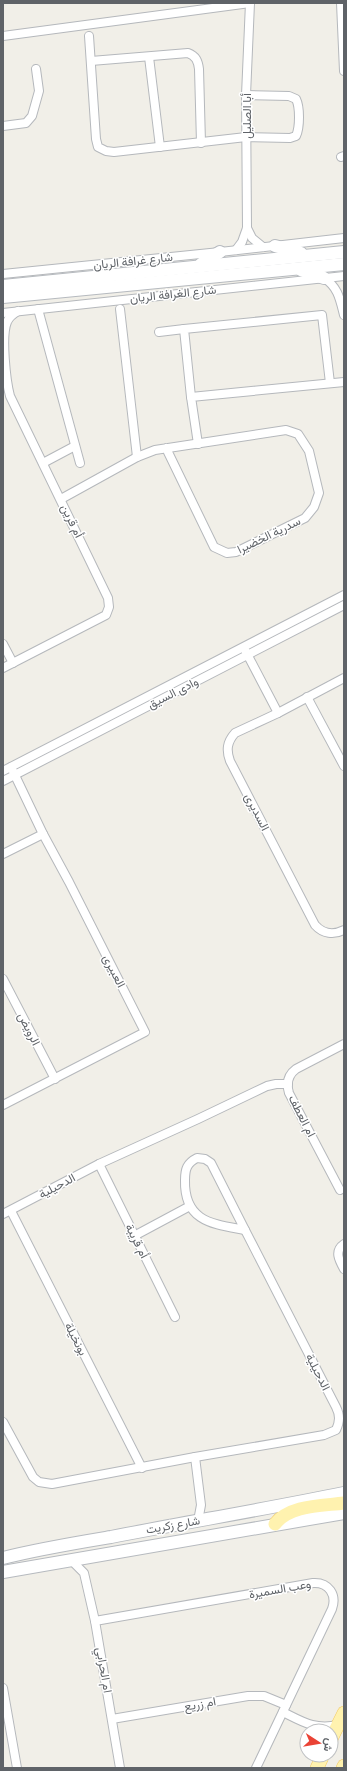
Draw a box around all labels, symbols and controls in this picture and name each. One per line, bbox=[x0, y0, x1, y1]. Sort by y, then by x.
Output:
street label: أبا الصليل bbox=[239, 93, 255, 139]
street label: شارع غرافة الريان bbox=[92, 249, 174, 274]
street label: شارع الغرافة الريان bbox=[129, 282, 217, 307]
street label: أم قرين bbox=[57, 502, 87, 541]
street label: سدرية الخضيرا bbox=[235, 513, 303, 557]
street label: وادى السيق bbox=[145, 673, 201, 713]
street label: السديرى bbox=[241, 791, 273, 833]
street label: العبيرى bbox=[99, 952, 129, 990]
street label: الرويض bbox=[14, 1010, 44, 1048]
street label: ام العطف bbox=[285, 1092, 319, 1140]
street label: الدحيلية bbox=[36, 1170, 78, 1201]
street label: أم قريبة bbox=[122, 1221, 153, 1261]
street label: بونخيلة bbox=[61, 1320, 91, 1358]
street label: الدحيلية bbox=[303, 1351, 334, 1393]
street label: شارع زكريت bbox=[145, 1512, 201, 1539]
street label: وعب السميرة bbox=[248, 1576, 312, 1602]
street label: ام الحرابي bbox=[90, 1646, 116, 1694]
street label: ام زريع bbox=[183, 1693, 217, 1716]
north arrow bbox=[299, 1723, 339, 1763]
text: ش bbox=[321, 1737, 337, 1753]

